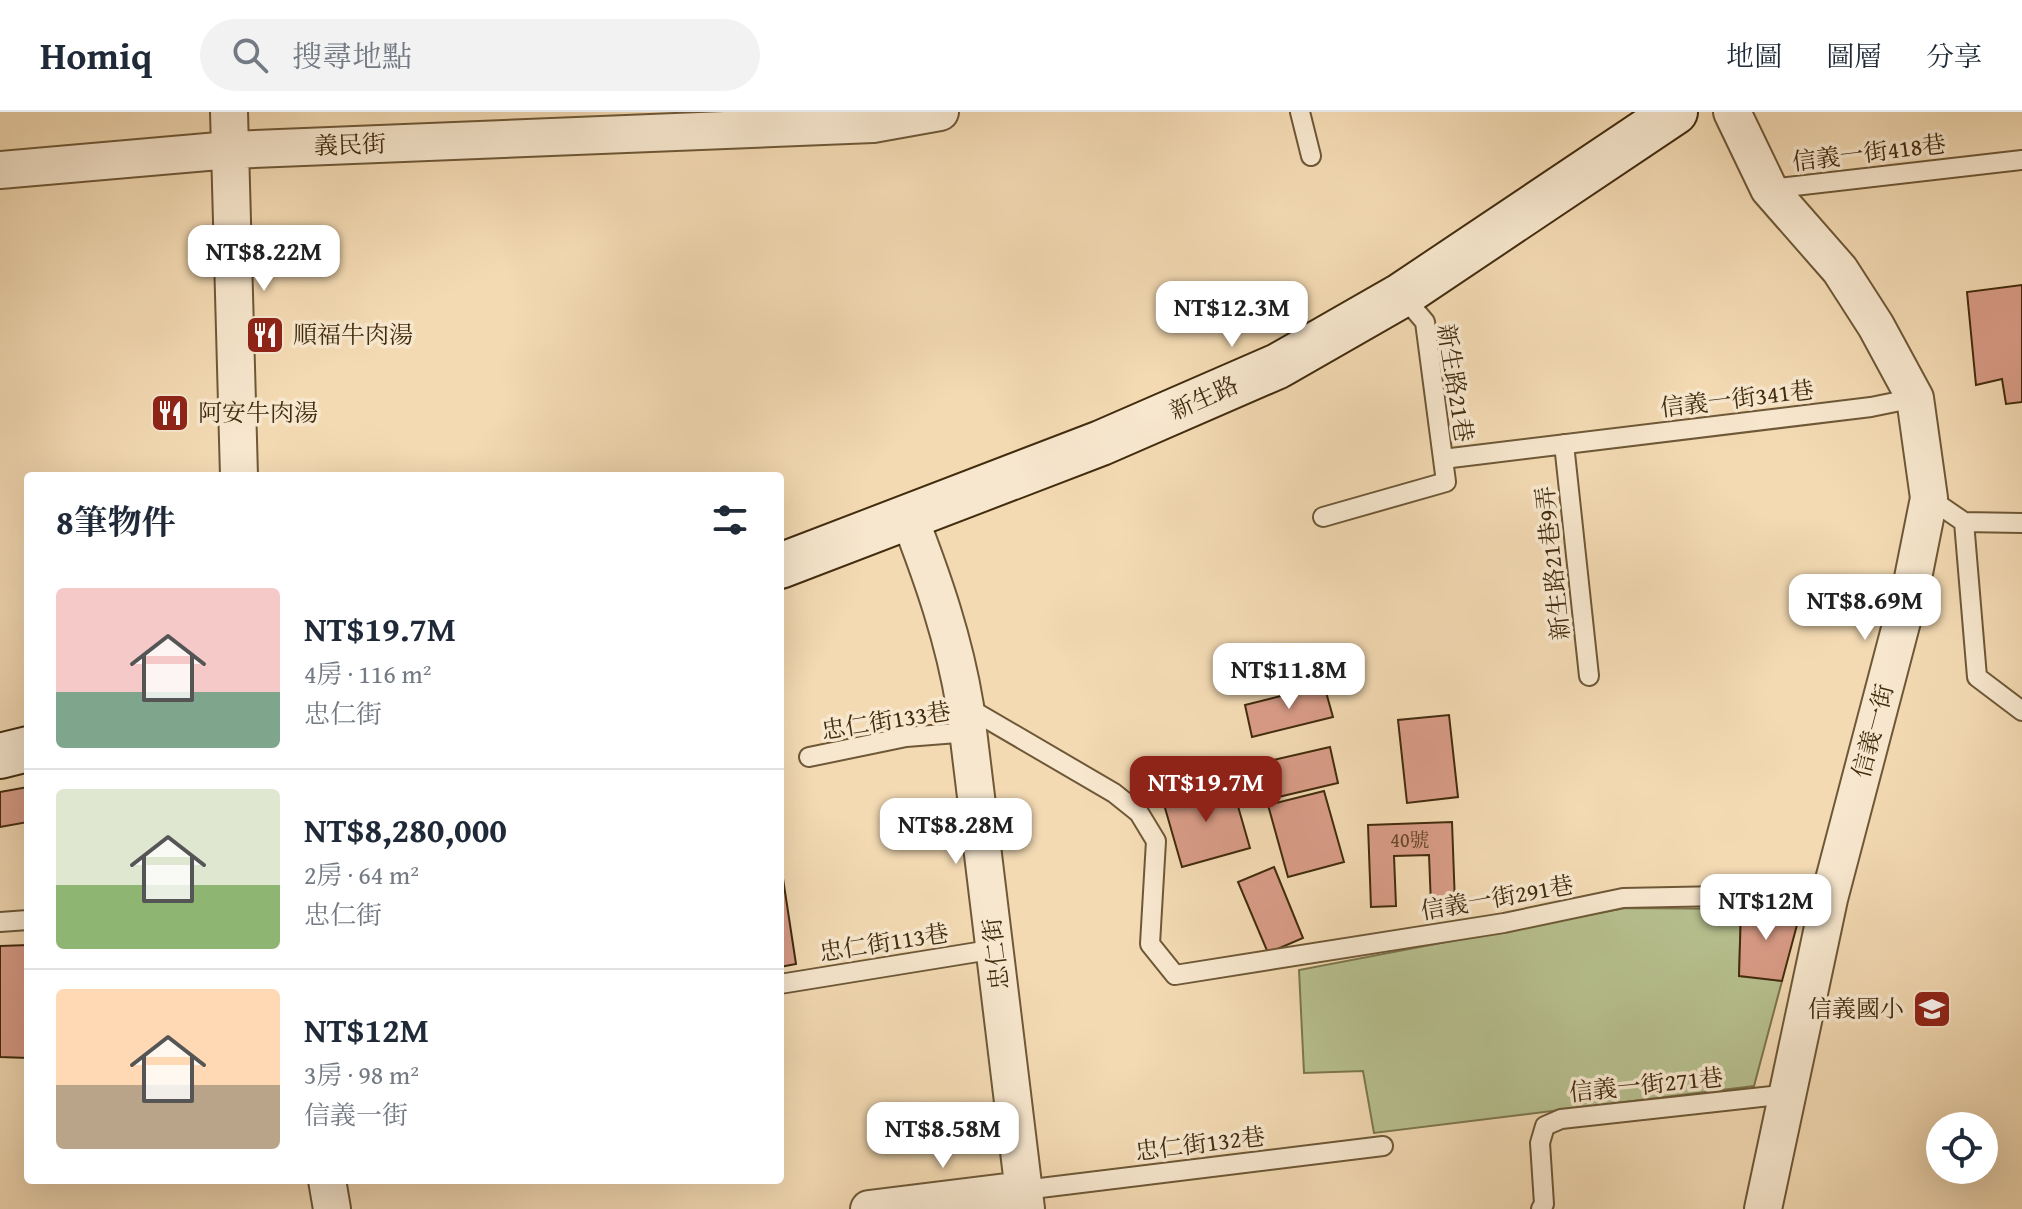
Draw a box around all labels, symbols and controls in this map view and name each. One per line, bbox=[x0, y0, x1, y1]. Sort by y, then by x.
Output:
search box bbox=[200, 19, 760, 91]
text: Homiq bbox=[40, 27, 152, 83]
icon: search bbox=[228, 33, 272, 77]
text: 搜尋地點 bbox=[292, 34, 412, 78]
text: 地圖 bbox=[1726, 35, 1782, 76]
text: 圖層 bbox=[1826, 35, 1882, 76]
text: 分享 bbox=[1926, 35, 1982, 76]
street label: 義民街 bbox=[313, 126, 387, 163]
street label: 信義一街418巷 bbox=[1790, 126, 1948, 179]
pin: NT$8.22M bbox=[181, 225, 347, 293]
text: NT$8.22M bbox=[206, 231, 322, 270]
pin: NT$12.3M bbox=[1149, 281, 1315, 349]
text: NT$12.3M bbox=[1174, 287, 1290, 326]
restaurant icon: 順福牛肉湯 bbox=[244, 314, 286, 356]
place label: 順福牛肉湯 bbox=[293, 317, 413, 352]
street label: 新生路21巷 bbox=[1429, 321, 1482, 444]
street label: 新生路 bbox=[1164, 367, 1244, 428]
street label: 信義一街341巷 bbox=[1658, 372, 1816, 425]
restaurant icon: 阿安牛肉湯 bbox=[149, 392, 191, 434]
place label: 阿安牛肉湯 bbox=[198, 395, 318, 430]
street label: 新生路21巷9弄 bbox=[1527, 484, 1578, 642]
text: 8筆物件 bbox=[56, 497, 176, 546]
icon: filters bbox=[708, 498, 752, 542]
pin: NT$8.69M bbox=[1782, 574, 1948, 642]
text: NT$8.69M bbox=[1807, 580, 1923, 619]
text: NT$19.7M bbox=[304, 604, 456, 653]
icon: home bbox=[120, 620, 216, 716]
pin: NT$11.8M bbox=[1206, 643, 1372, 711]
text: NT$11.8M bbox=[1231, 649, 1347, 688]
text: 4房 · 116 m² bbox=[304, 654, 432, 693]
street label: 信義一街 bbox=[1843, 680, 1902, 782]
street label: 忠仁街133巷 bbox=[819, 693, 953, 748]
text: 忠仁街 bbox=[304, 694, 382, 733]
pin: NT$19.7M bbox=[1123, 756, 1289, 824]
text: NT$19.7M bbox=[1148, 762, 1264, 801]
pin: NT$8.28M bbox=[873, 798, 1039, 866]
text: NT$8.28M bbox=[898, 804, 1014, 843]
text: NT$8,280,000 bbox=[304, 805, 507, 854]
icon: home bbox=[120, 821, 216, 917]
house number: 40號 bbox=[1390, 825, 1430, 854]
text: 2房 · 64 m² bbox=[304, 855, 419, 894]
street label: 信義一街291巷 bbox=[1418, 867, 1576, 928]
pin: NT$12M bbox=[1701, 874, 1831, 942]
text: NT$12M bbox=[1718, 880, 1814, 919]
text: 忠仁街 bbox=[304, 895, 382, 934]
street label: 忠仁街113巷 bbox=[817, 915, 951, 970]
street label: 忠仁街 bbox=[974, 916, 1017, 992]
school or university icon: 信義國小 bbox=[1911, 988, 1953, 1030]
place label: 信義國小 bbox=[1808, 991, 1904, 1026]
text: NT$12M bbox=[304, 1005, 429, 1054]
icon: home bbox=[120, 1021, 216, 1117]
text: 3房 · 98 m² bbox=[304, 1055, 419, 1094]
street label: 信義一街271巷 bbox=[1567, 1059, 1725, 1110]
text: 信義一街 bbox=[304, 1095, 408, 1134]
pin: NT$8.58M bbox=[860, 1102, 1026, 1170]
text: NT$8.58M bbox=[885, 1108, 1001, 1147]
map controls bbox=[1926, 1112, 1998, 1184]
button: locate bbox=[1926, 1112, 1998, 1184]
street label: 忠仁街132巷 bbox=[1133, 1118, 1267, 1169]

